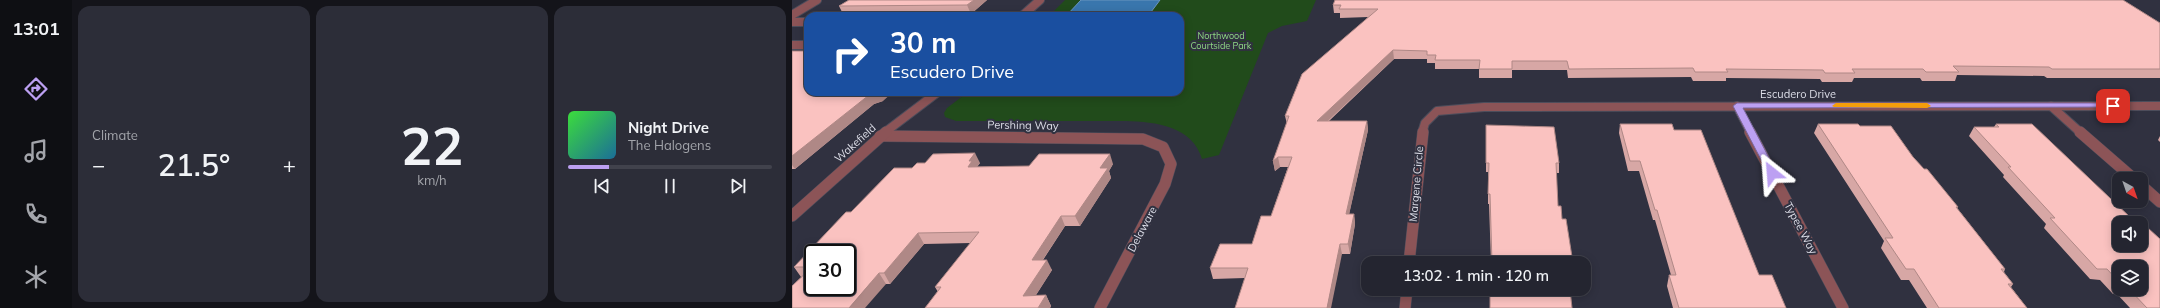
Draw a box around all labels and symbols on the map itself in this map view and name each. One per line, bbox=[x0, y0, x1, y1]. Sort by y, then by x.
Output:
park label: Northwood Courtside Park bbox=[1190, 30, 1252, 51]
street label: Escudero Drive bbox=[1760, 87, 1836, 101]
pin bbox=[2096, 89, 2130, 123]
street label: Pershing Way bbox=[987, 117, 1059, 133]
street label: Wakefield bbox=[831, 121, 879, 165]
street label: Margene Circle bbox=[1406, 146, 1426, 222]
position arrow bbox=[1751, 152, 1793, 194]
north arrow bbox=[2112, 172, 2148, 208]
street label: Typee Way bbox=[1781, 199, 1821, 257]
street label: Delaware bbox=[1124, 204, 1160, 254]
speed limit sign: 30 bbox=[804, 244, 856, 296]

